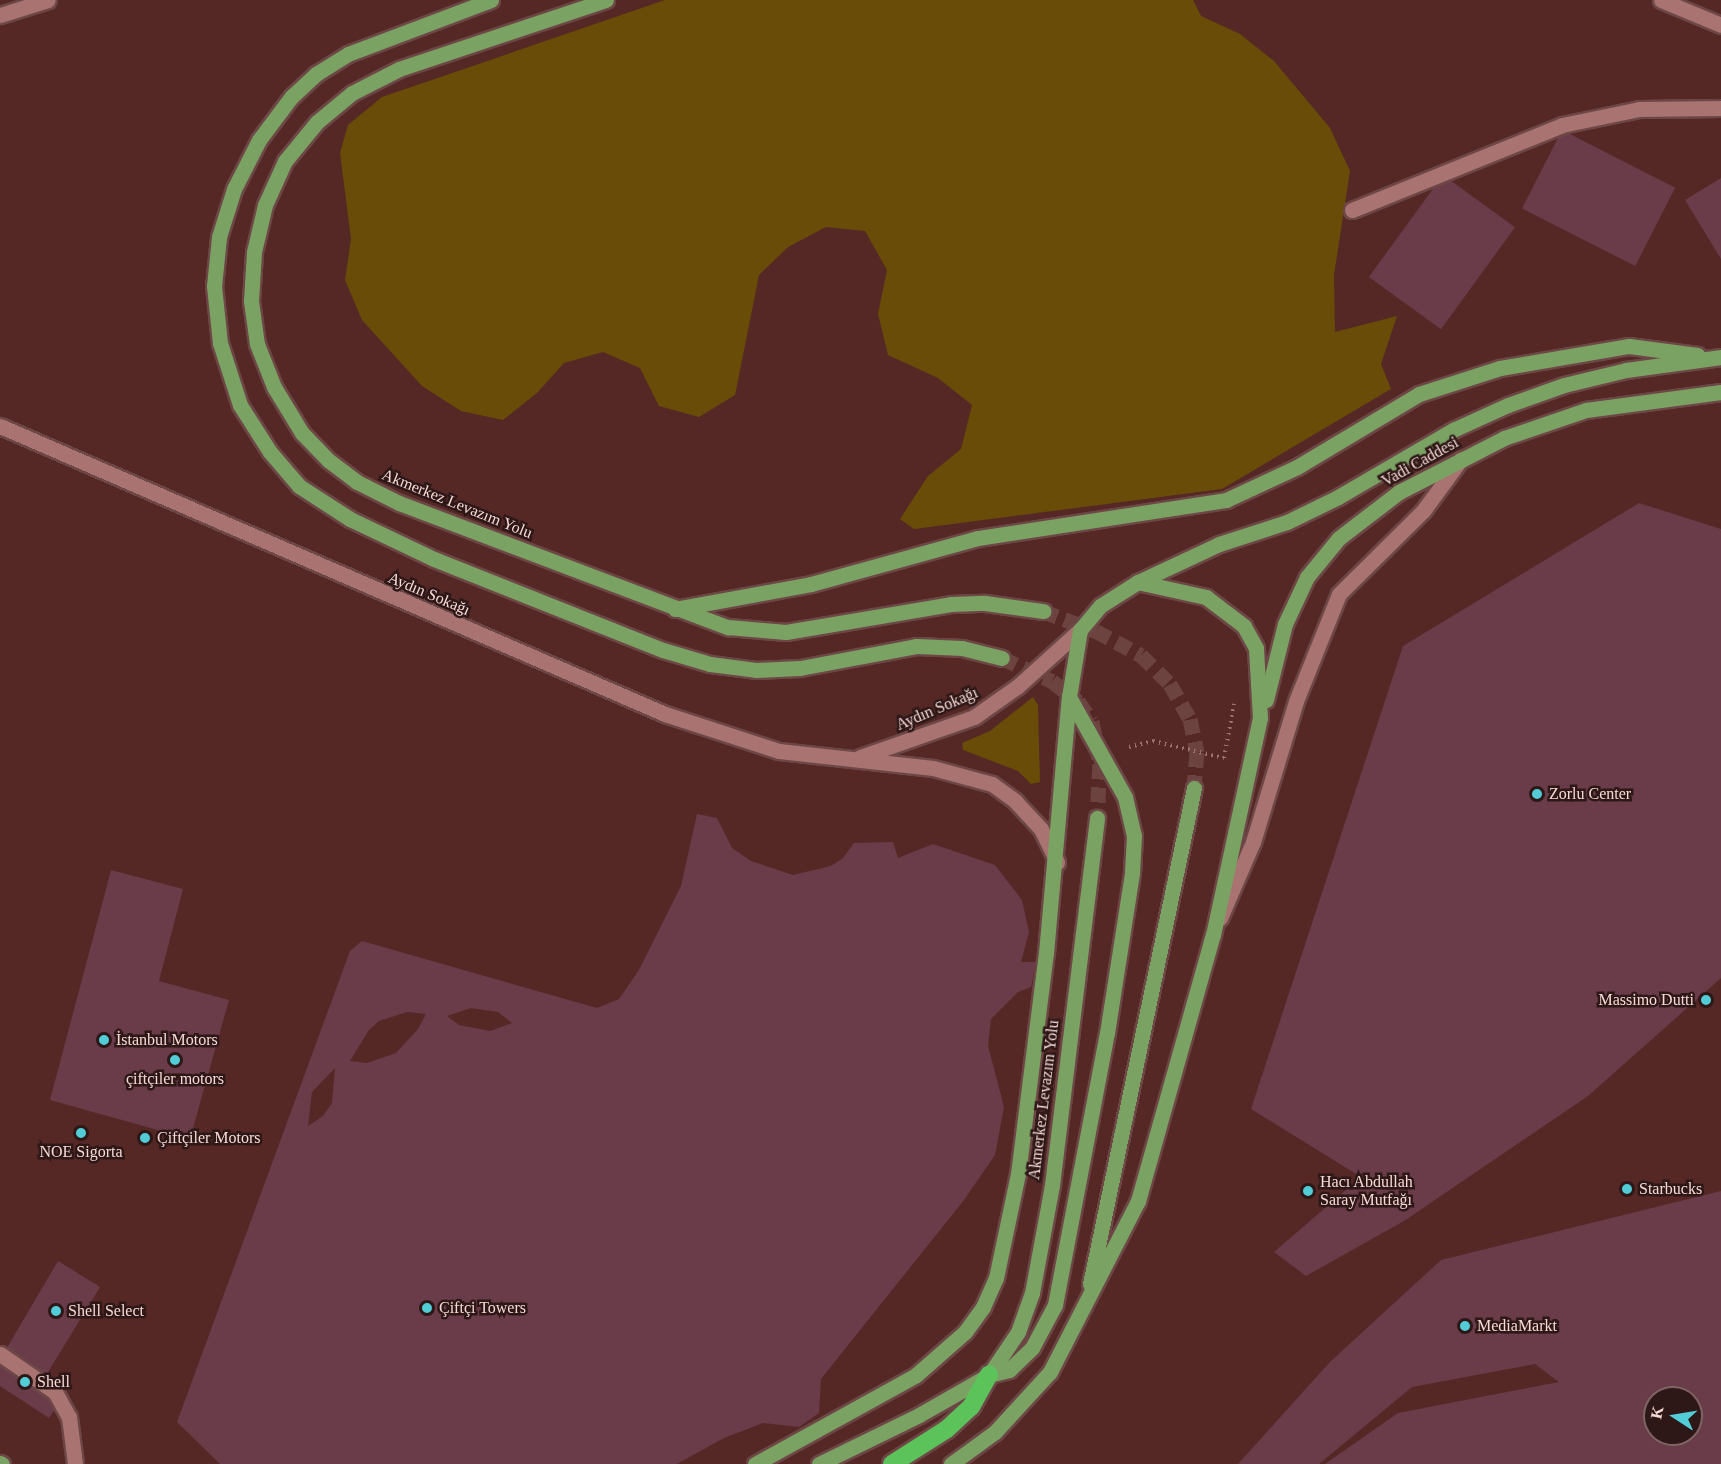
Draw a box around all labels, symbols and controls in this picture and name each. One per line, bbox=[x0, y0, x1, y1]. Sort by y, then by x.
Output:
street label: Vadi Caddesi bbox=[1378, 433, 1462, 491]
street label: Akmerkez Levazım Yolu bbox=[379, 465, 535, 543]
street label: Aydın Sokağı bbox=[385, 568, 473, 620]
street label: Aydın Sokağı bbox=[893, 683, 981, 735]
place label: Zorlu Center bbox=[1549, 784, 1631, 804]
marker: Zorlu Center bbox=[1530, 787, 1544, 801]
place label: Massimo Dutti bbox=[1598, 990, 1694, 1010]
marker: Massimo Dutti bbox=[1699, 993, 1713, 1007]
street label: Akmerkez Levazım Yolu bbox=[1025, 1019, 1063, 1181]
place label: İstanbul Motors bbox=[116, 1030, 218, 1050]
marker: İstanbul Motors bbox=[97, 1033, 111, 1047]
marker: çiftçiler motors bbox=[168, 1053, 182, 1067]
place label: çiftçiler motors bbox=[126, 1069, 224, 1089]
marker: NOE Sigorta bbox=[74, 1126, 88, 1140]
place label: Çiftçiler Motors bbox=[157, 1128, 261, 1148]
marker: Çiftçiler Motors bbox=[138, 1131, 152, 1145]
place label: NOE Sigorta bbox=[39, 1142, 123, 1162]
place label: Hacı Abdullah Saray Mutfağı bbox=[1320, 1172, 1414, 1210]
place label: Starbucks bbox=[1639, 1179, 1702, 1199]
marker: Starbucks bbox=[1620, 1182, 1634, 1196]
marker: Hacı Abdullah Saray Mutfağı bbox=[1301, 1184, 1315, 1198]
place label: Çiftçi Towers bbox=[439, 1298, 526, 1318]
place label: Shell Select bbox=[68, 1301, 144, 1321]
marker: Çiftçi Towers bbox=[420, 1301, 434, 1315]
marker: Shell Select bbox=[49, 1304, 63, 1318]
place label: MediaMarkt bbox=[1477, 1316, 1557, 1336]
marker: MediaMarkt bbox=[1458, 1319, 1472, 1333]
place label: Shell bbox=[37, 1372, 70, 1392]
marker: Shell bbox=[18, 1375, 32, 1389]
north arrow bbox=[1643, 1386, 1703, 1446]
text: K bbox=[1647, 1405, 1666, 1420]

